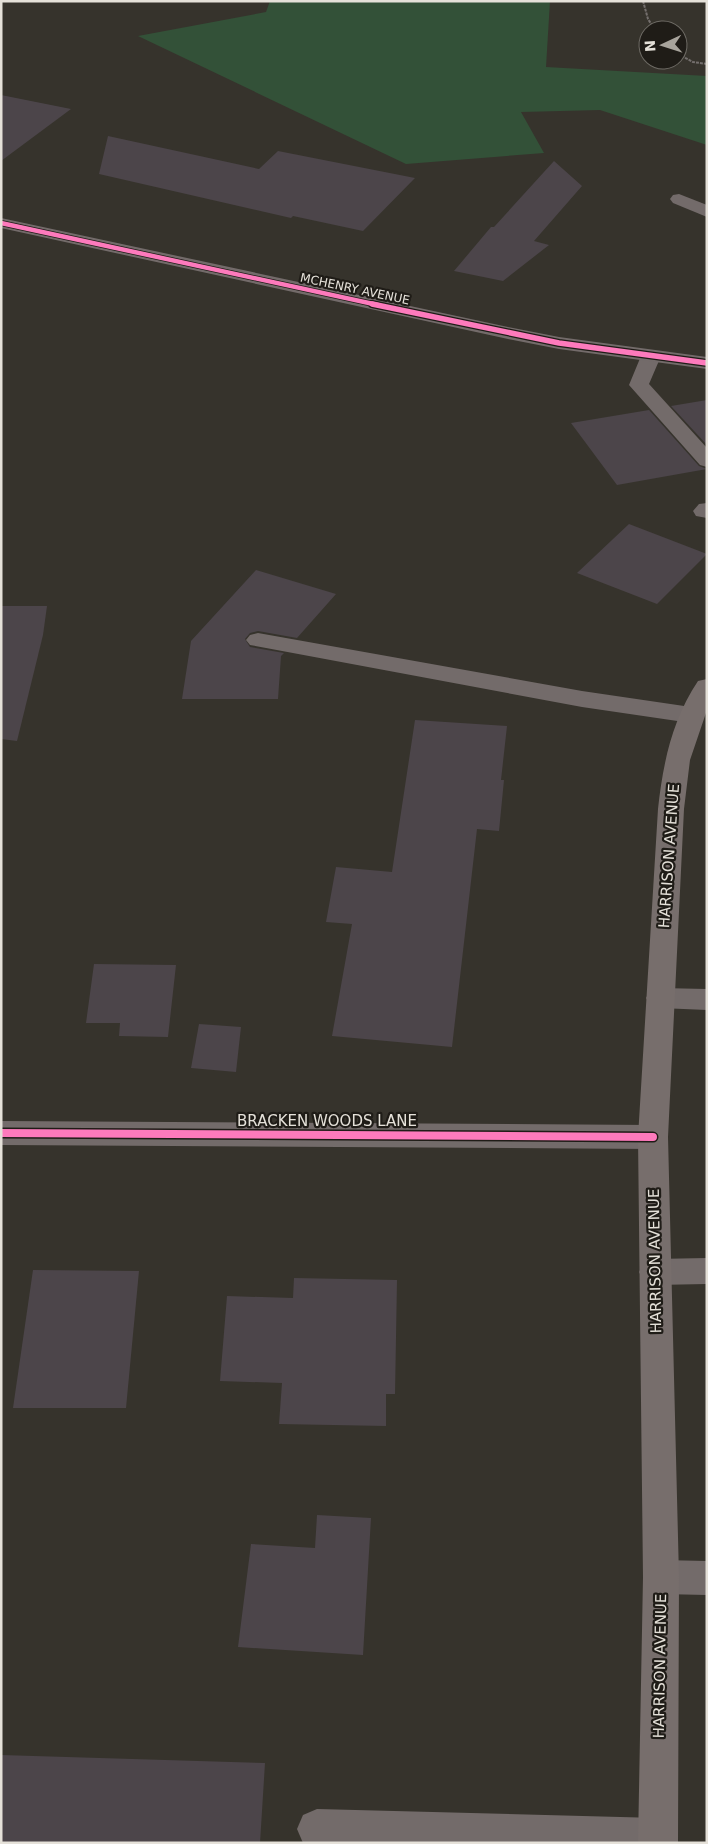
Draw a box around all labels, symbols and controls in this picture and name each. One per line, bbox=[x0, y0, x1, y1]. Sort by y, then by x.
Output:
north arrow bbox=[638, 20, 688, 70]
text: N bbox=[642, 40, 658, 52]
street label: MCHENRY AVENUE bbox=[299, 271, 411, 307]
street label: HARRISON AVENUE bbox=[655, 783, 683, 929]
street label: BRACKEN WOODS LANE bbox=[237, 1112, 417, 1130]
street label: HARRISON AVENUE bbox=[645, 1188, 665, 1334]
street label: HARRISON AVENUE bbox=[650, 1593, 670, 1739]

